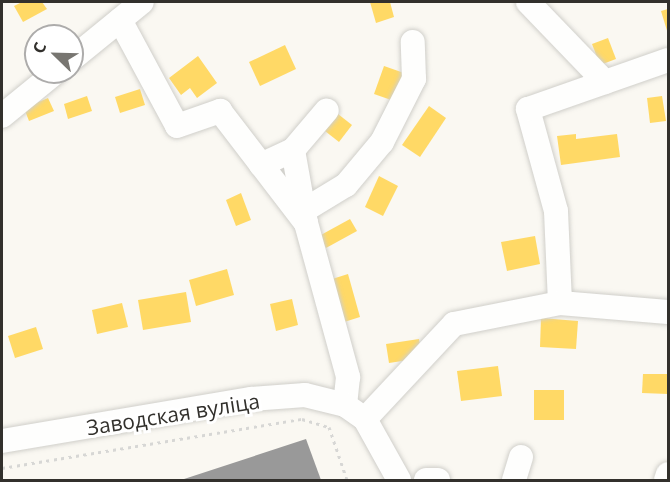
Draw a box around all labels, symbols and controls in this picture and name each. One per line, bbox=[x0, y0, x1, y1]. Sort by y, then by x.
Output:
north arrow bbox=[24, 24, 84, 84]
text: С bbox=[27, 39, 51, 57]
street label: Заводская вуліца bbox=[85, 388, 261, 440]

